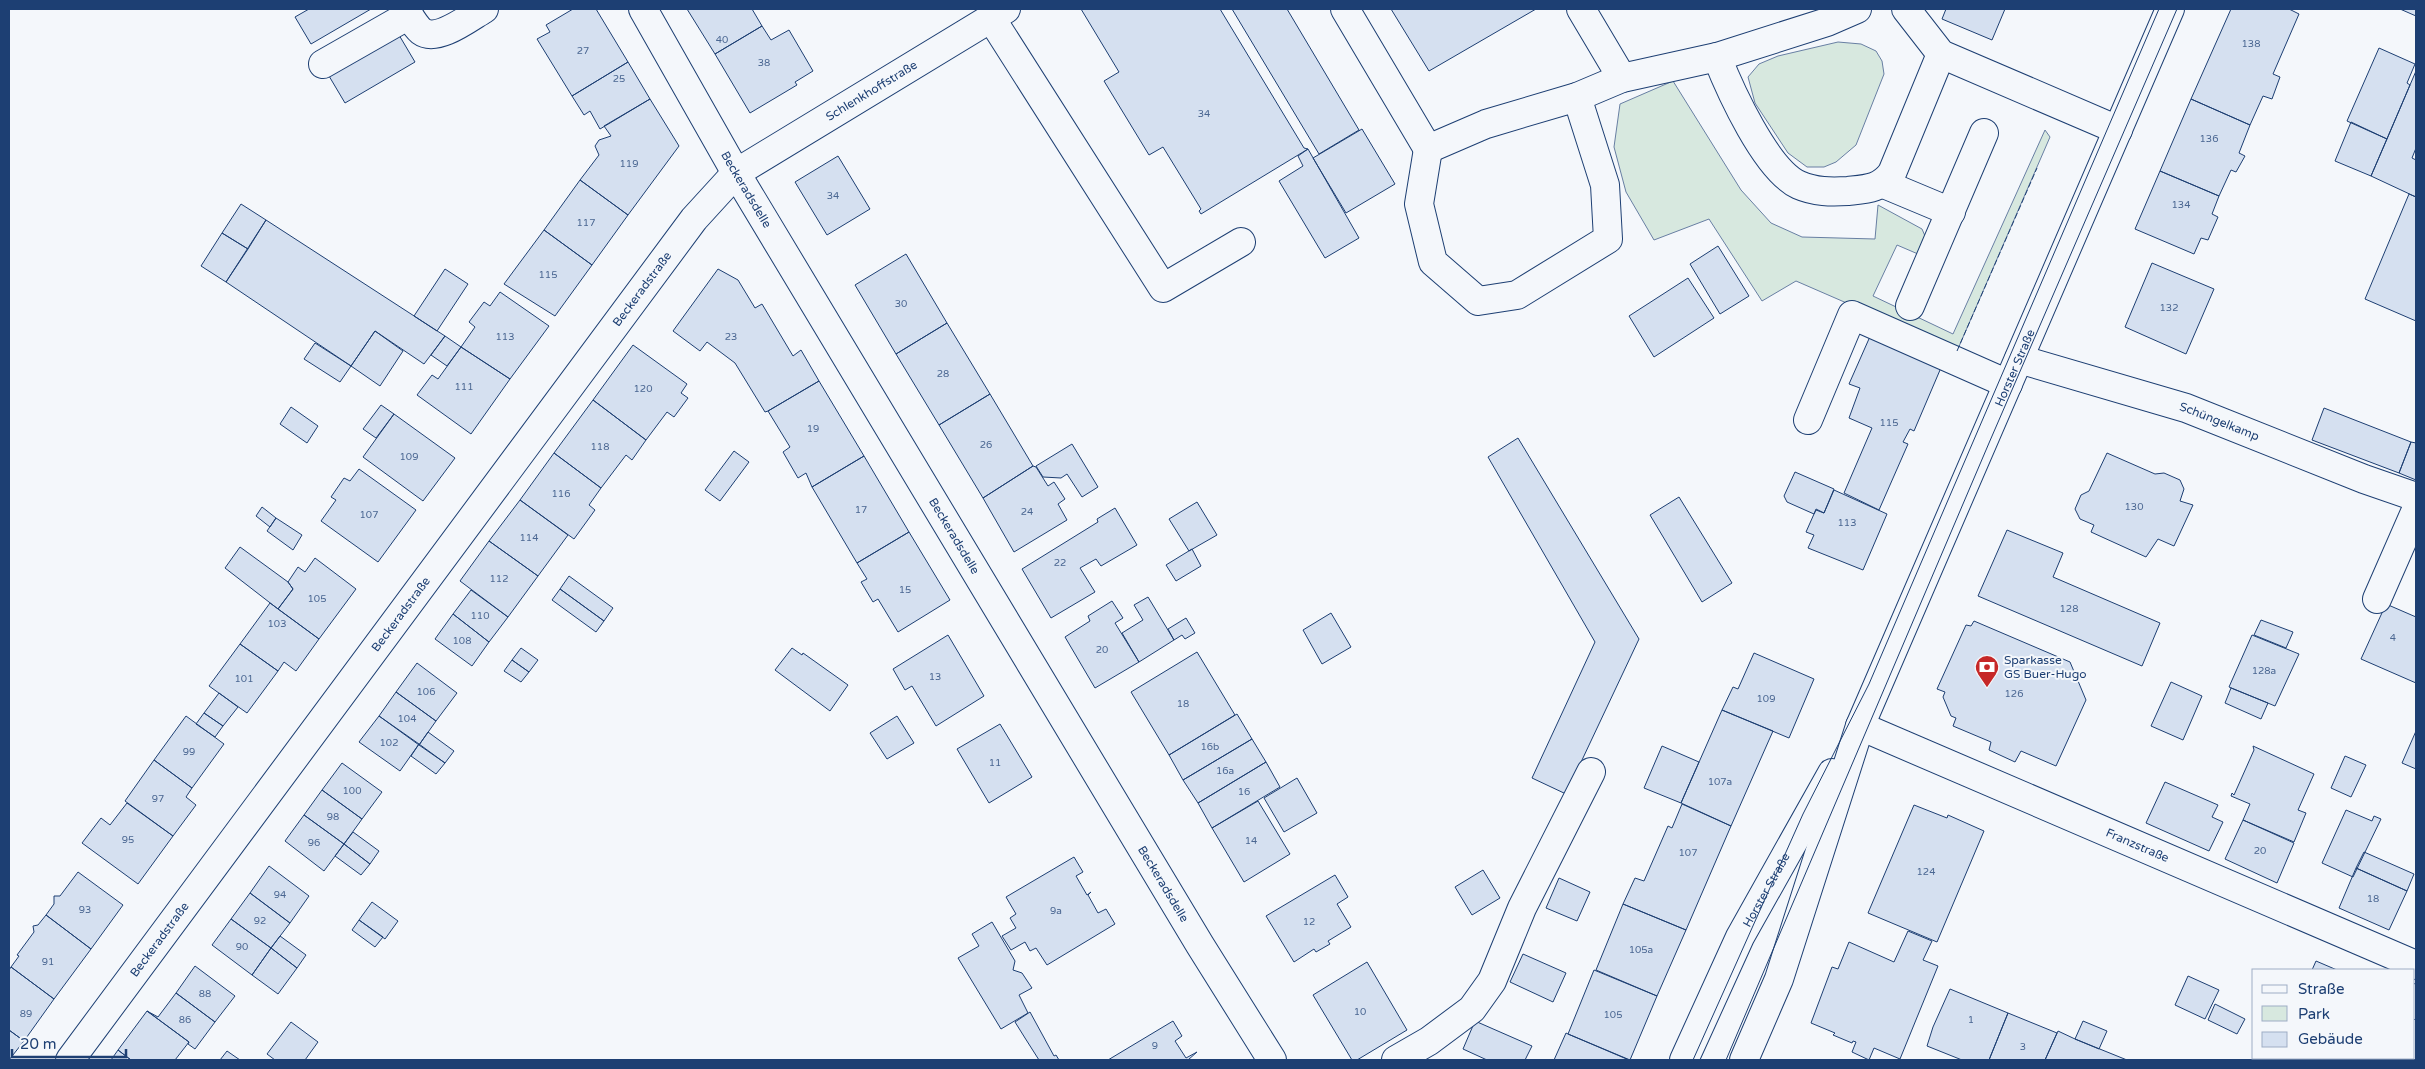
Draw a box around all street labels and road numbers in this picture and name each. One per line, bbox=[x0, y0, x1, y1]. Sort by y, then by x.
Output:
street label: Schlenkhoffstraße bbox=[823, 58, 920, 124]
street label: Beckeradsdelle bbox=[718, 149, 774, 231]
street label: Beckeradstraße bbox=[610, 249, 674, 329]
street label: Horster Straße bbox=[1992, 327, 2038, 409]
street label: Schüngelkamp bbox=[2178, 399, 2261, 444]
street label: Beckeradsdelle bbox=[926, 495, 983, 577]
street label: Beckeradstraße bbox=[368, 574, 433, 654]
street label: Franzstraße bbox=[2104, 826, 2171, 865]
street label: Beckeradsdelle bbox=[1135, 843, 1192, 925]
street label: Horster Straße bbox=[1740, 850, 1793, 930]
street label: Beckeradstraße bbox=[127, 899, 192, 980]

